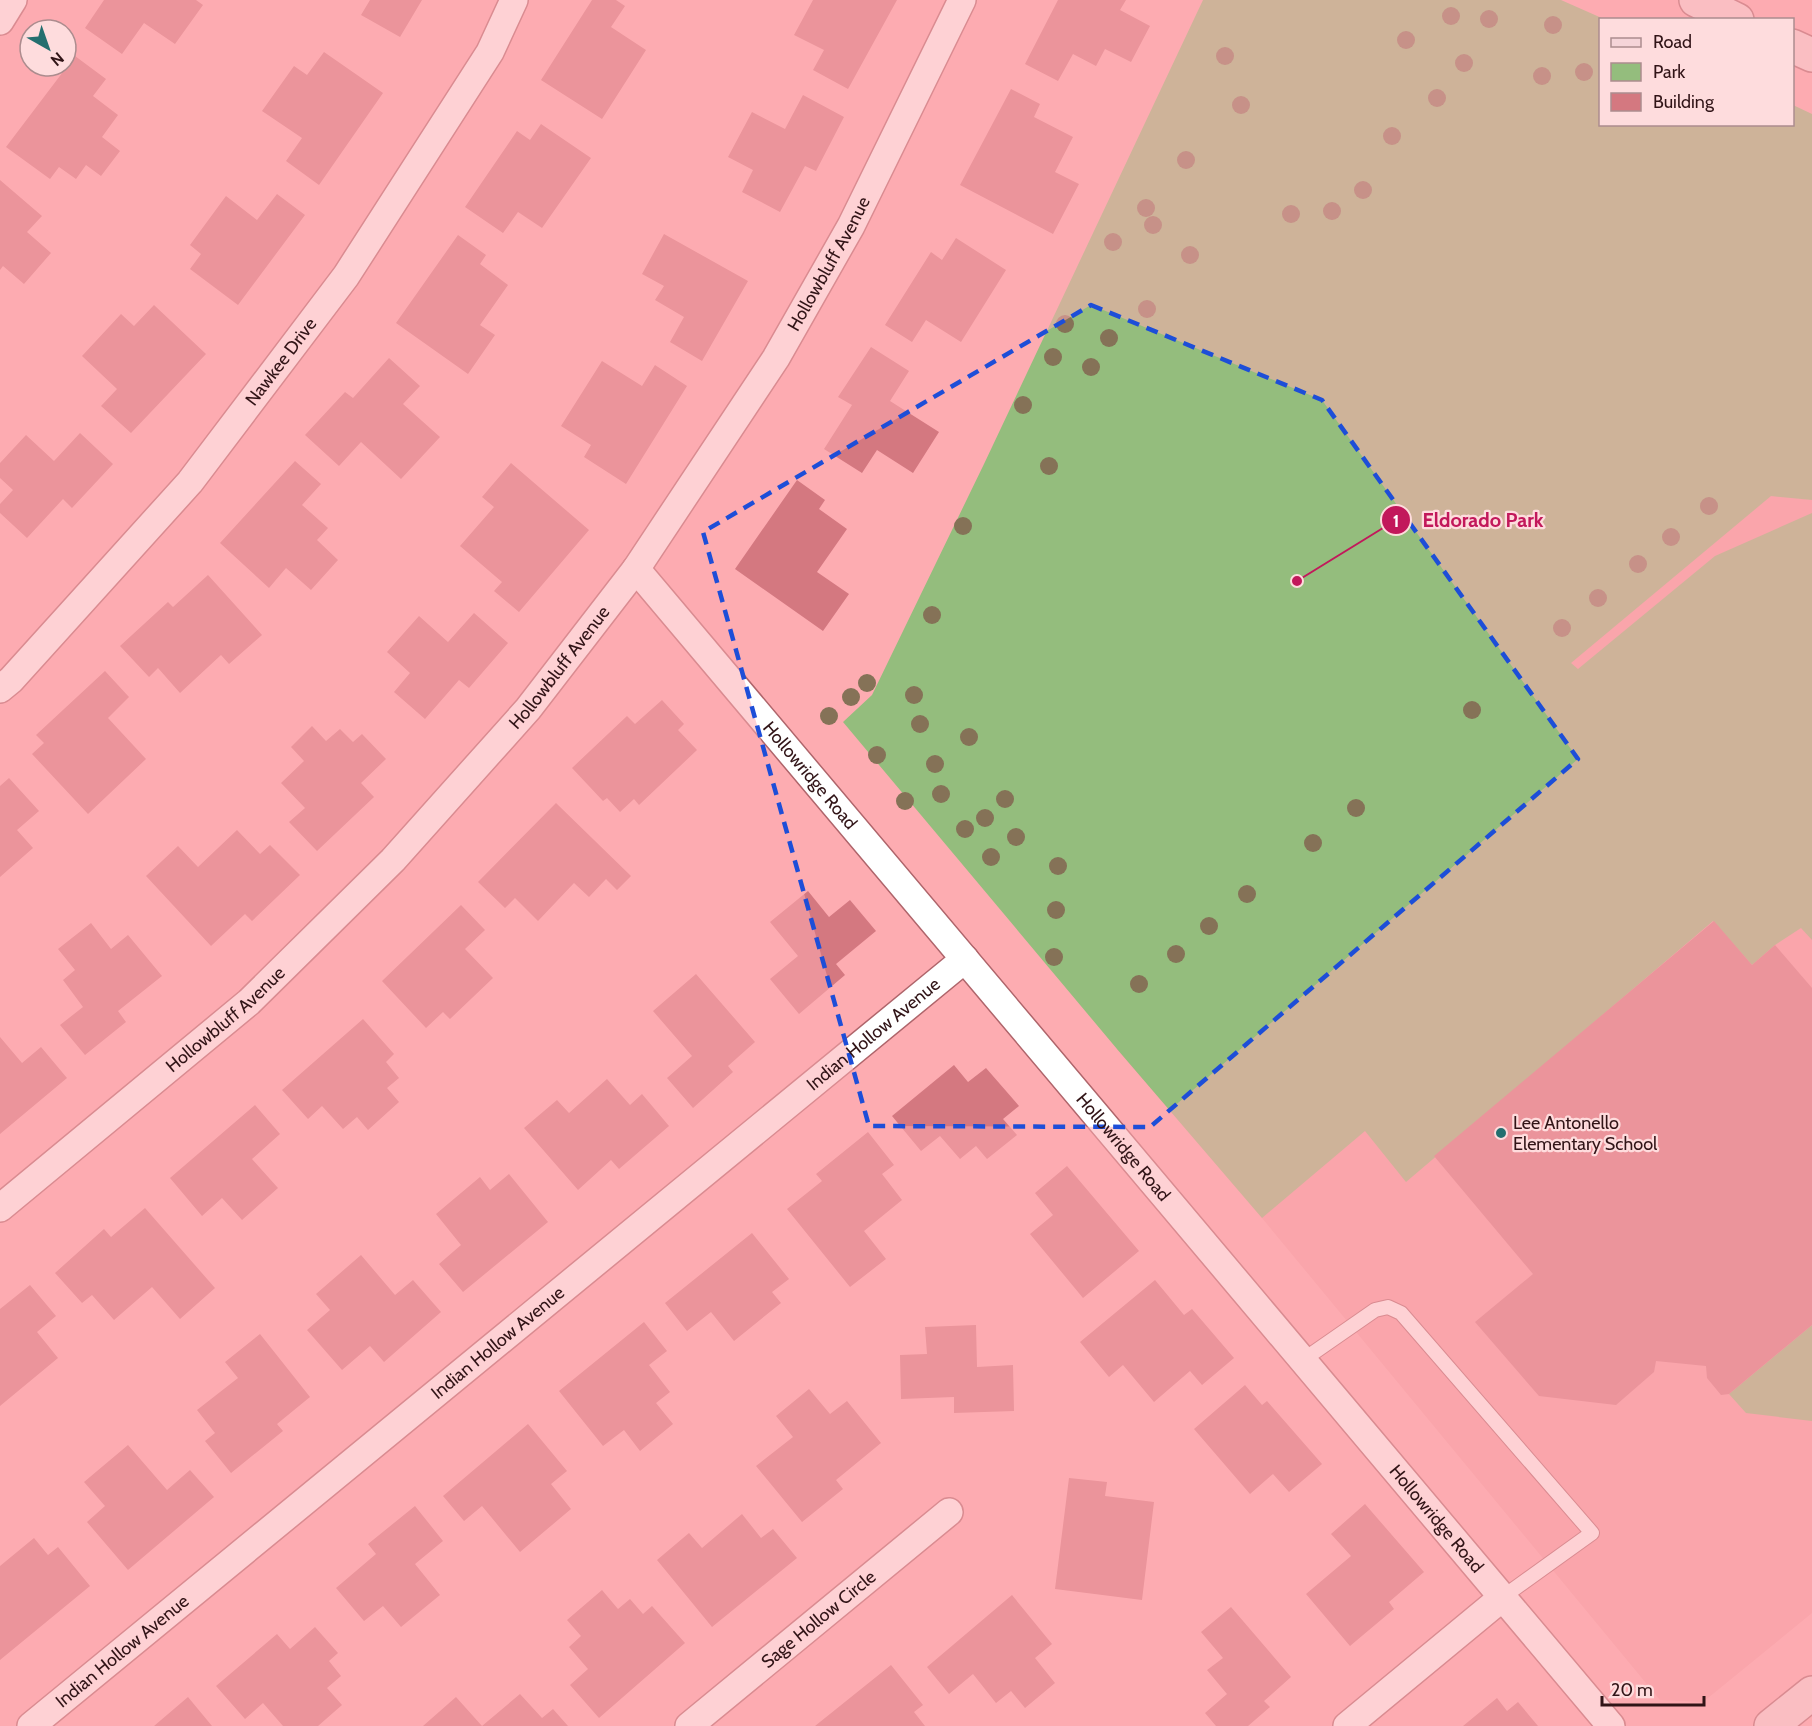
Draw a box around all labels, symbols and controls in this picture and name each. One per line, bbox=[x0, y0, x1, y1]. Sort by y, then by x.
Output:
north arrow bbox=[18, 18, 78, 78]
legend bbox=[1599, 18, 1794, 126]
text: Road bbox=[1653, 31, 1692, 53]
text: N bbox=[47, 48, 68, 70]
text: Park bbox=[1653, 61, 1686, 83]
text: Building bbox=[1653, 91, 1715, 113]
street label: Hollowbluff Avenue bbox=[783, 193, 875, 335]
street label: Nawkee Drive bbox=[241, 313, 321, 410]
callout: Eldorado Park bbox=[1381, 501, 1556, 539]
text: Eldorado Park bbox=[1422, 508, 1544, 532]
text: 1 bbox=[1393, 510, 1399, 532]
street label: Hollowbluff Avenue bbox=[504, 602, 614, 734]
street label: Hollowridge Road bbox=[758, 717, 862, 834]
street label: Hollowbluff Avenue bbox=[162, 962, 290, 1077]
street label: Indian Hollow Avenue bbox=[802, 973, 944, 1095]
street label: Hollowridge Road bbox=[1071, 1089, 1175, 1206]
place label: Lee Antonello Elementary School bbox=[1513, 1112, 1658, 1155]
marker: Lee Antonello Elementary School bbox=[1494, 1126, 1508, 1140]
street label: Indian Hollow Avenue bbox=[427, 1282, 569, 1404]
street label: Hollowridge Road bbox=[1385, 1460, 1488, 1577]
street label: Sage Hollow Circle bbox=[757, 1566, 880, 1673]
street label: Indian Hollow Avenue bbox=[51, 1590, 193, 1712]
scale bar bbox=[1602, 1669, 1704, 1707]
text: 20 m bbox=[1611, 1679, 1653, 1701]

